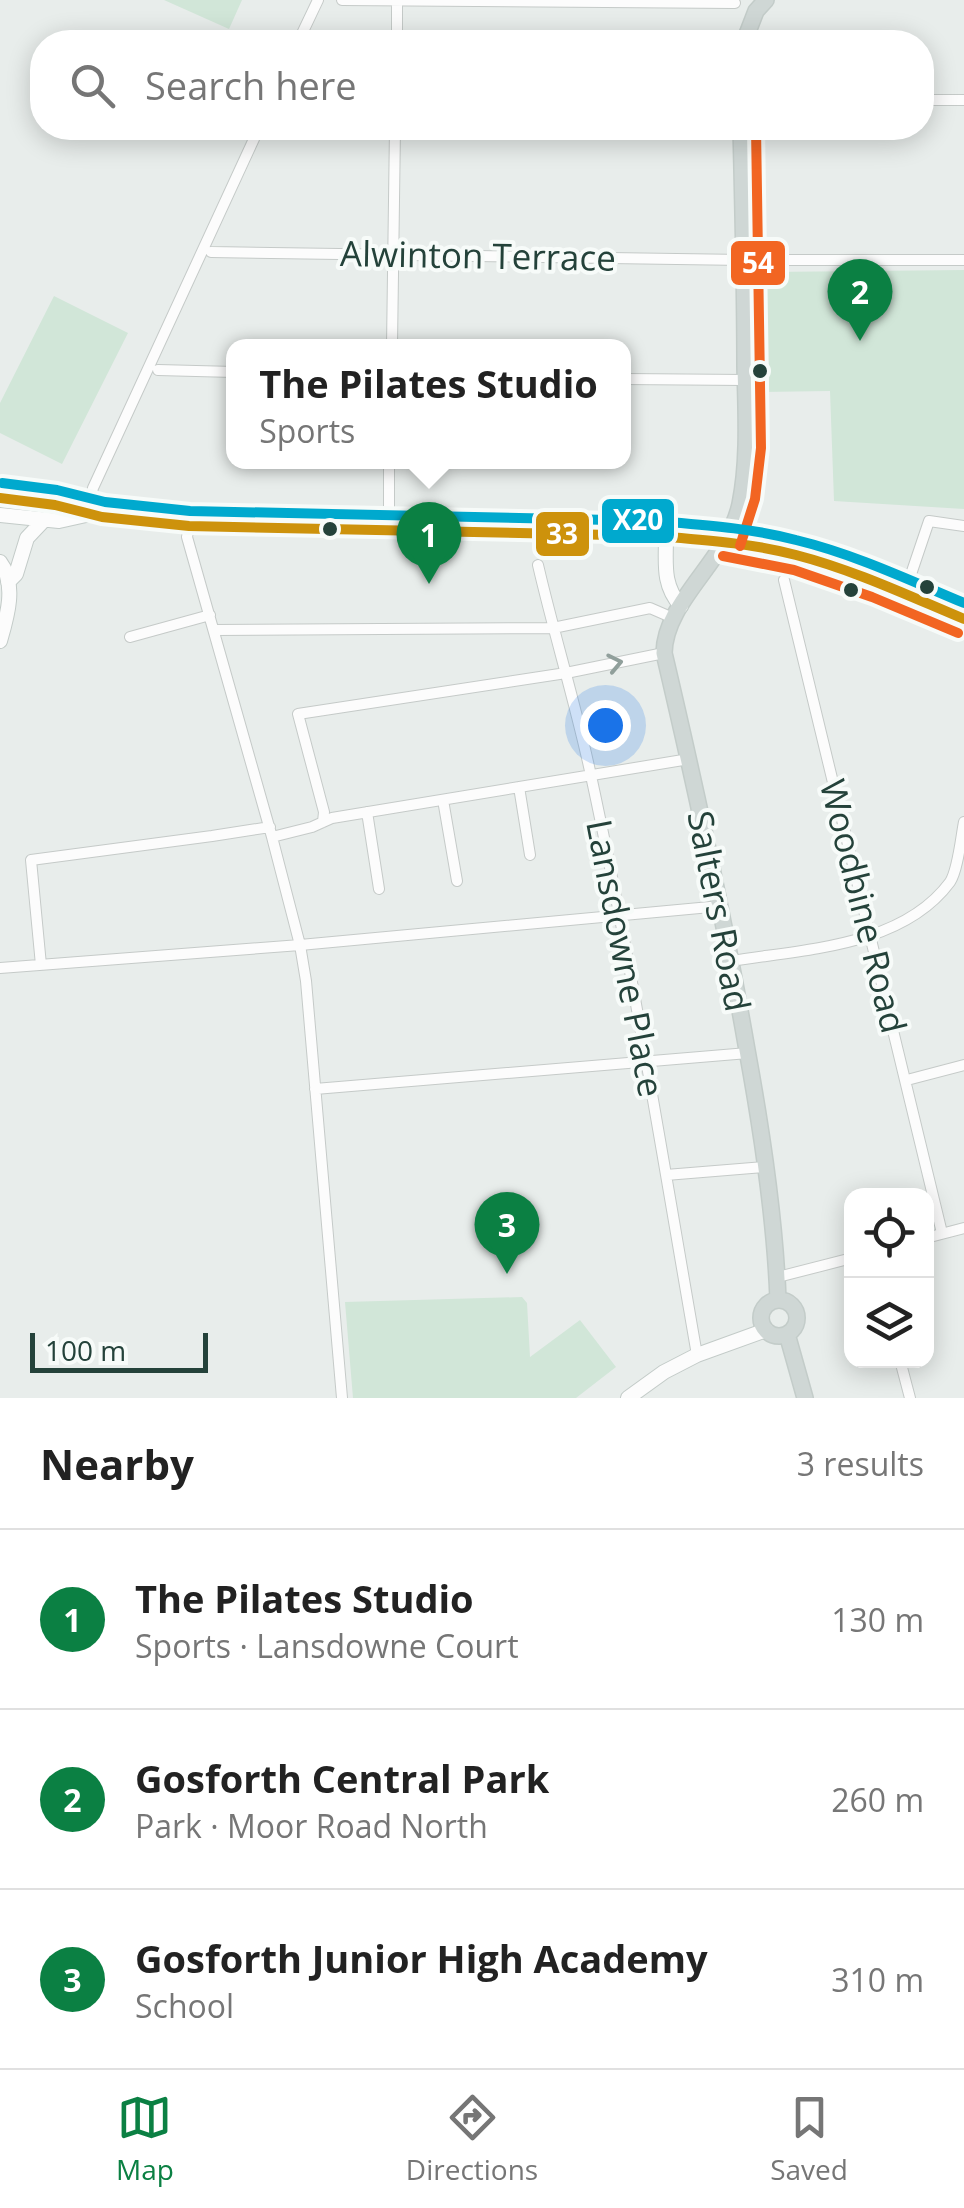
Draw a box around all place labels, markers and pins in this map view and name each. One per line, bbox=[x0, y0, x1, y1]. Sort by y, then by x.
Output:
pin: 2 bbox=[828, 258, 892, 341]
unlabelled marker bbox=[750, 361, 770, 381]
pin: 1 bbox=[396, 502, 462, 584]
unlabelled marker bbox=[320, 519, 340, 539]
unlabelled marker bbox=[917, 577, 937, 597]
unlabelled marker bbox=[841, 580, 861, 600]
pin: 3 bbox=[474, 1192, 540, 1274]

